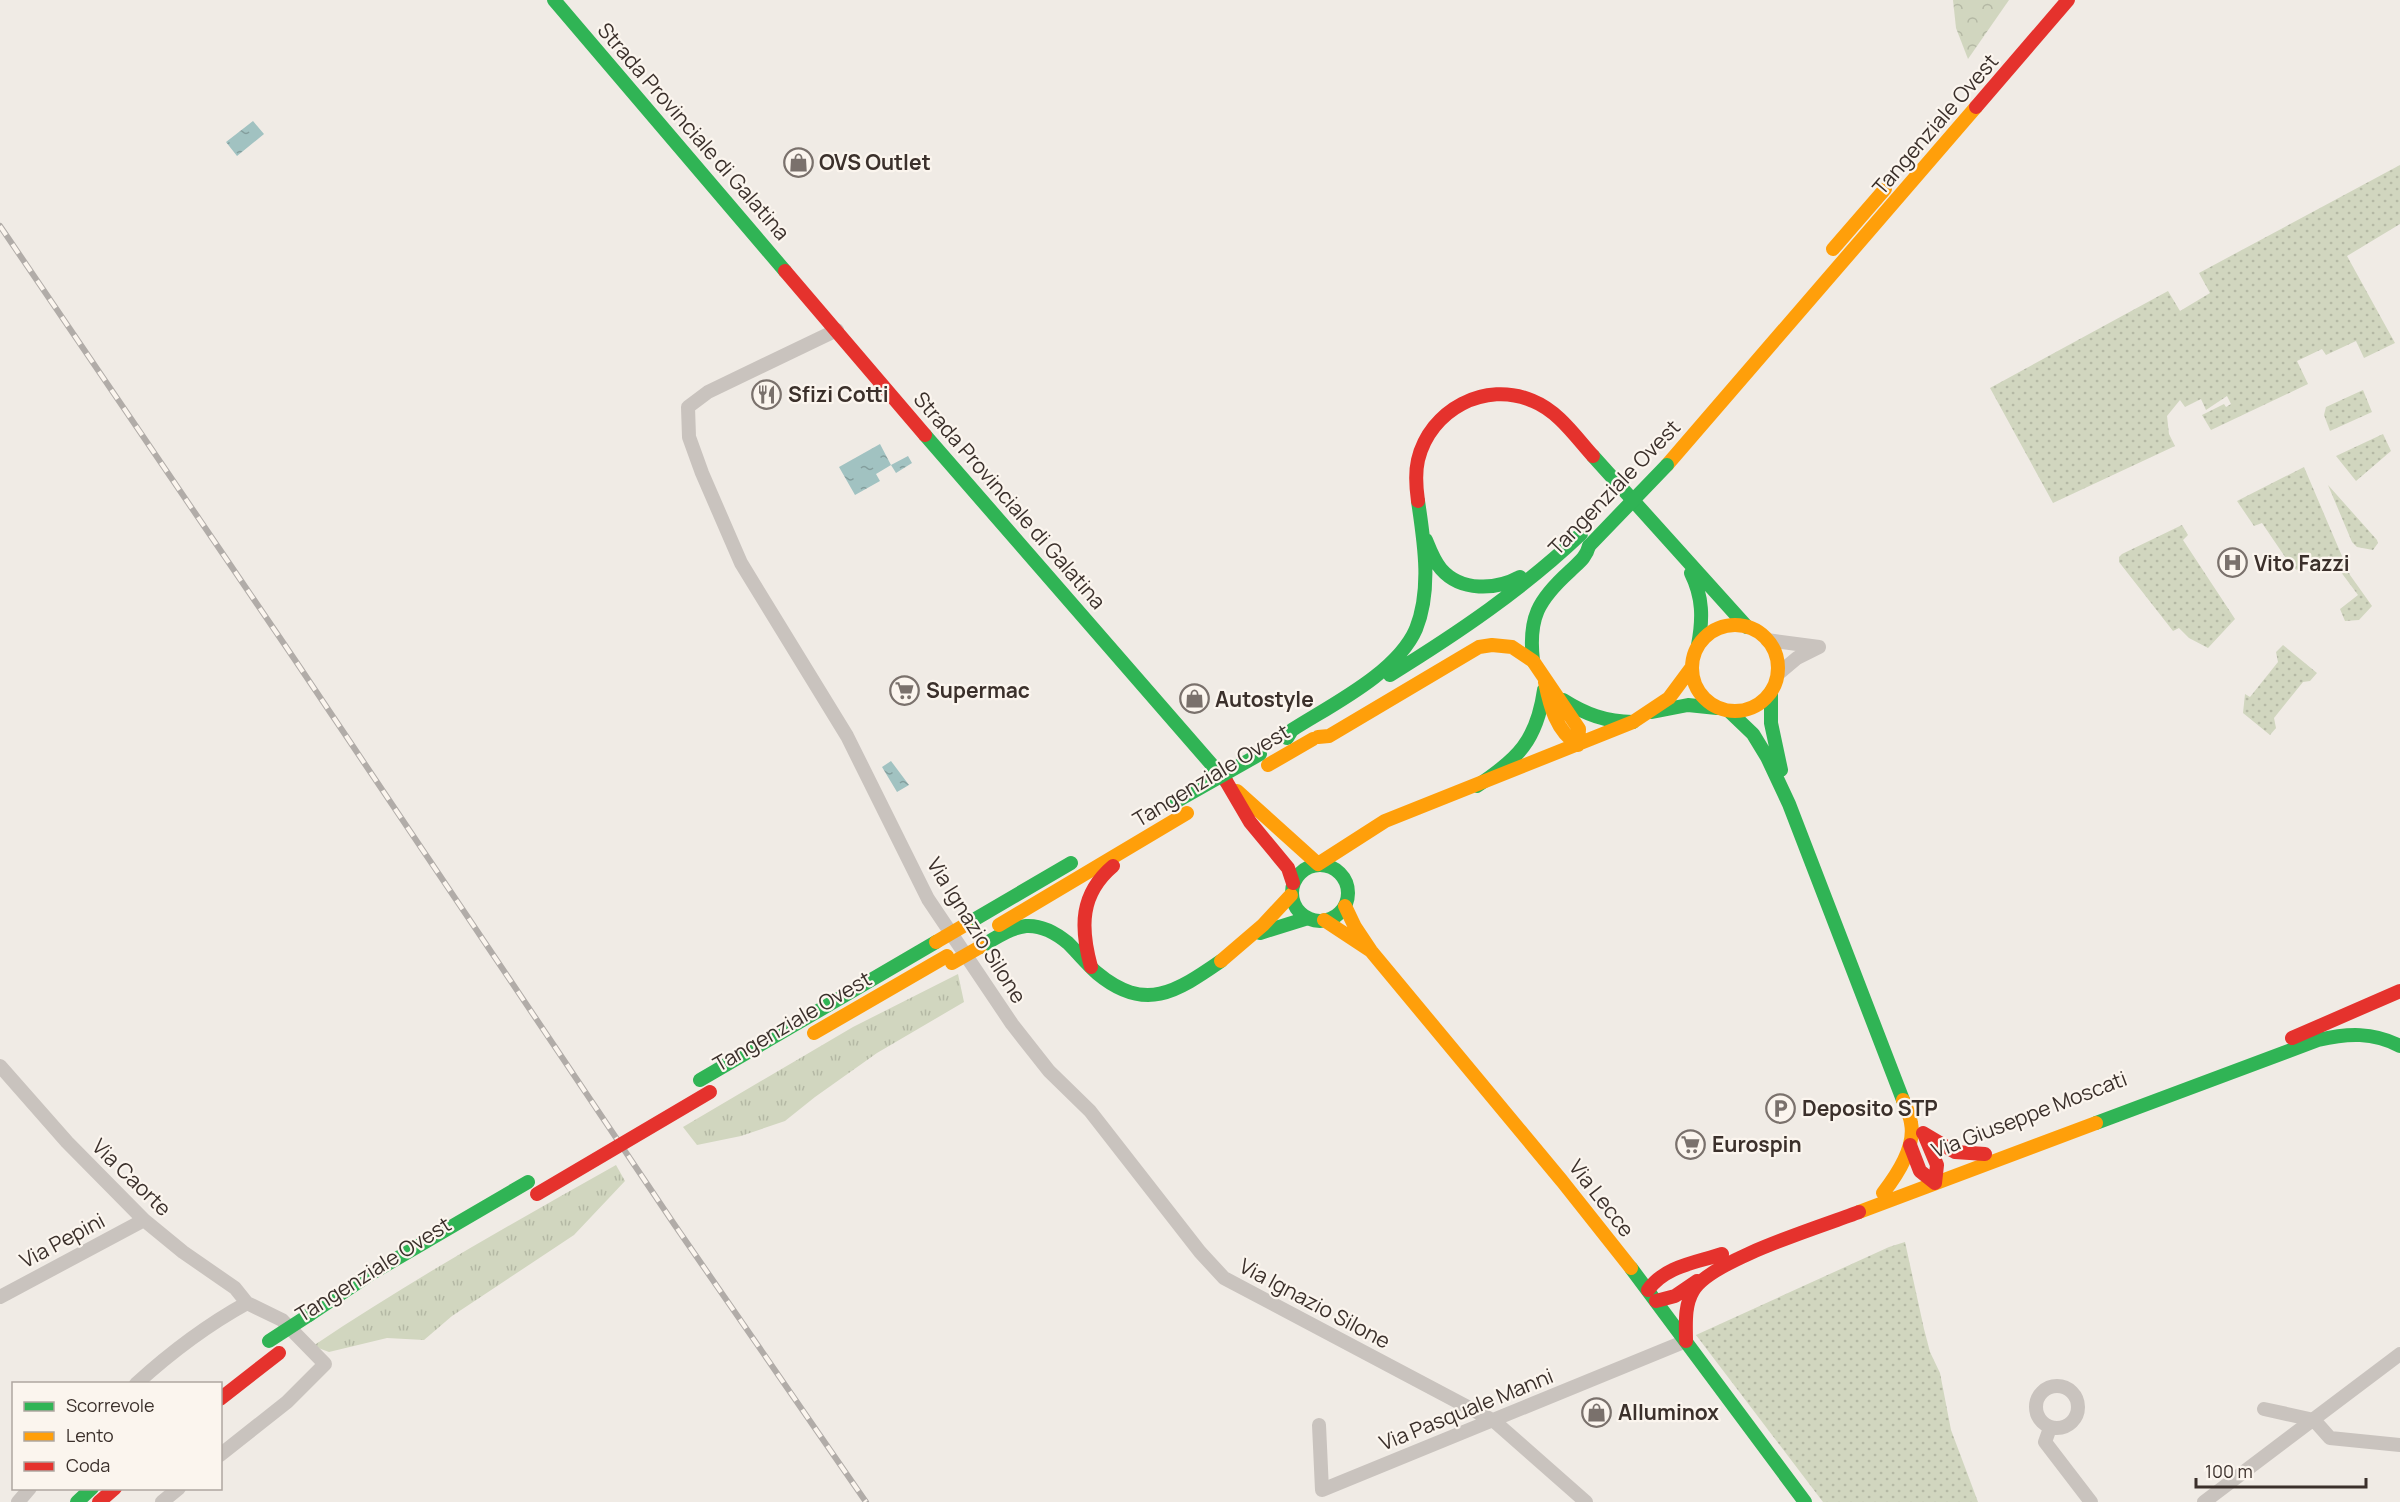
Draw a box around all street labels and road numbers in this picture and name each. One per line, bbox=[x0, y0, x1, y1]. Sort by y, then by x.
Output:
street label: Strada Provinciale di Galatina bbox=[592, 16, 796, 246]
street label: Tangenziale Ovest bbox=[1866, 48, 2004, 200]
street label: Strada Provinciale di Galatina bbox=[908, 385, 1112, 615]
street label: Tangenziale Ovest bbox=[1542, 413, 1686, 561]
street label: Tangenziale Ovest bbox=[1127, 717, 1295, 833]
street label: Via Ignazio Silone bbox=[921, 852, 1033, 1008]
street label: Tangenziale Ovest bbox=[708, 964, 876, 1078]
street label: Via Giuseppe Moscati bbox=[1927, 1064, 2131, 1164]
street label: Via Caorte bbox=[86, 1132, 178, 1222]
street label: Via Lecce bbox=[1563, 1154, 1641, 1242]
street label: Via Pepini bbox=[15, 1206, 109, 1274]
street label: Tangenziale Ovest bbox=[290, 1210, 456, 1328]
street label: Via Ignazio Silone bbox=[1235, 1251, 1395, 1355]
street label: Via Pasquale Manni bbox=[1375, 1361, 1557, 1457]

